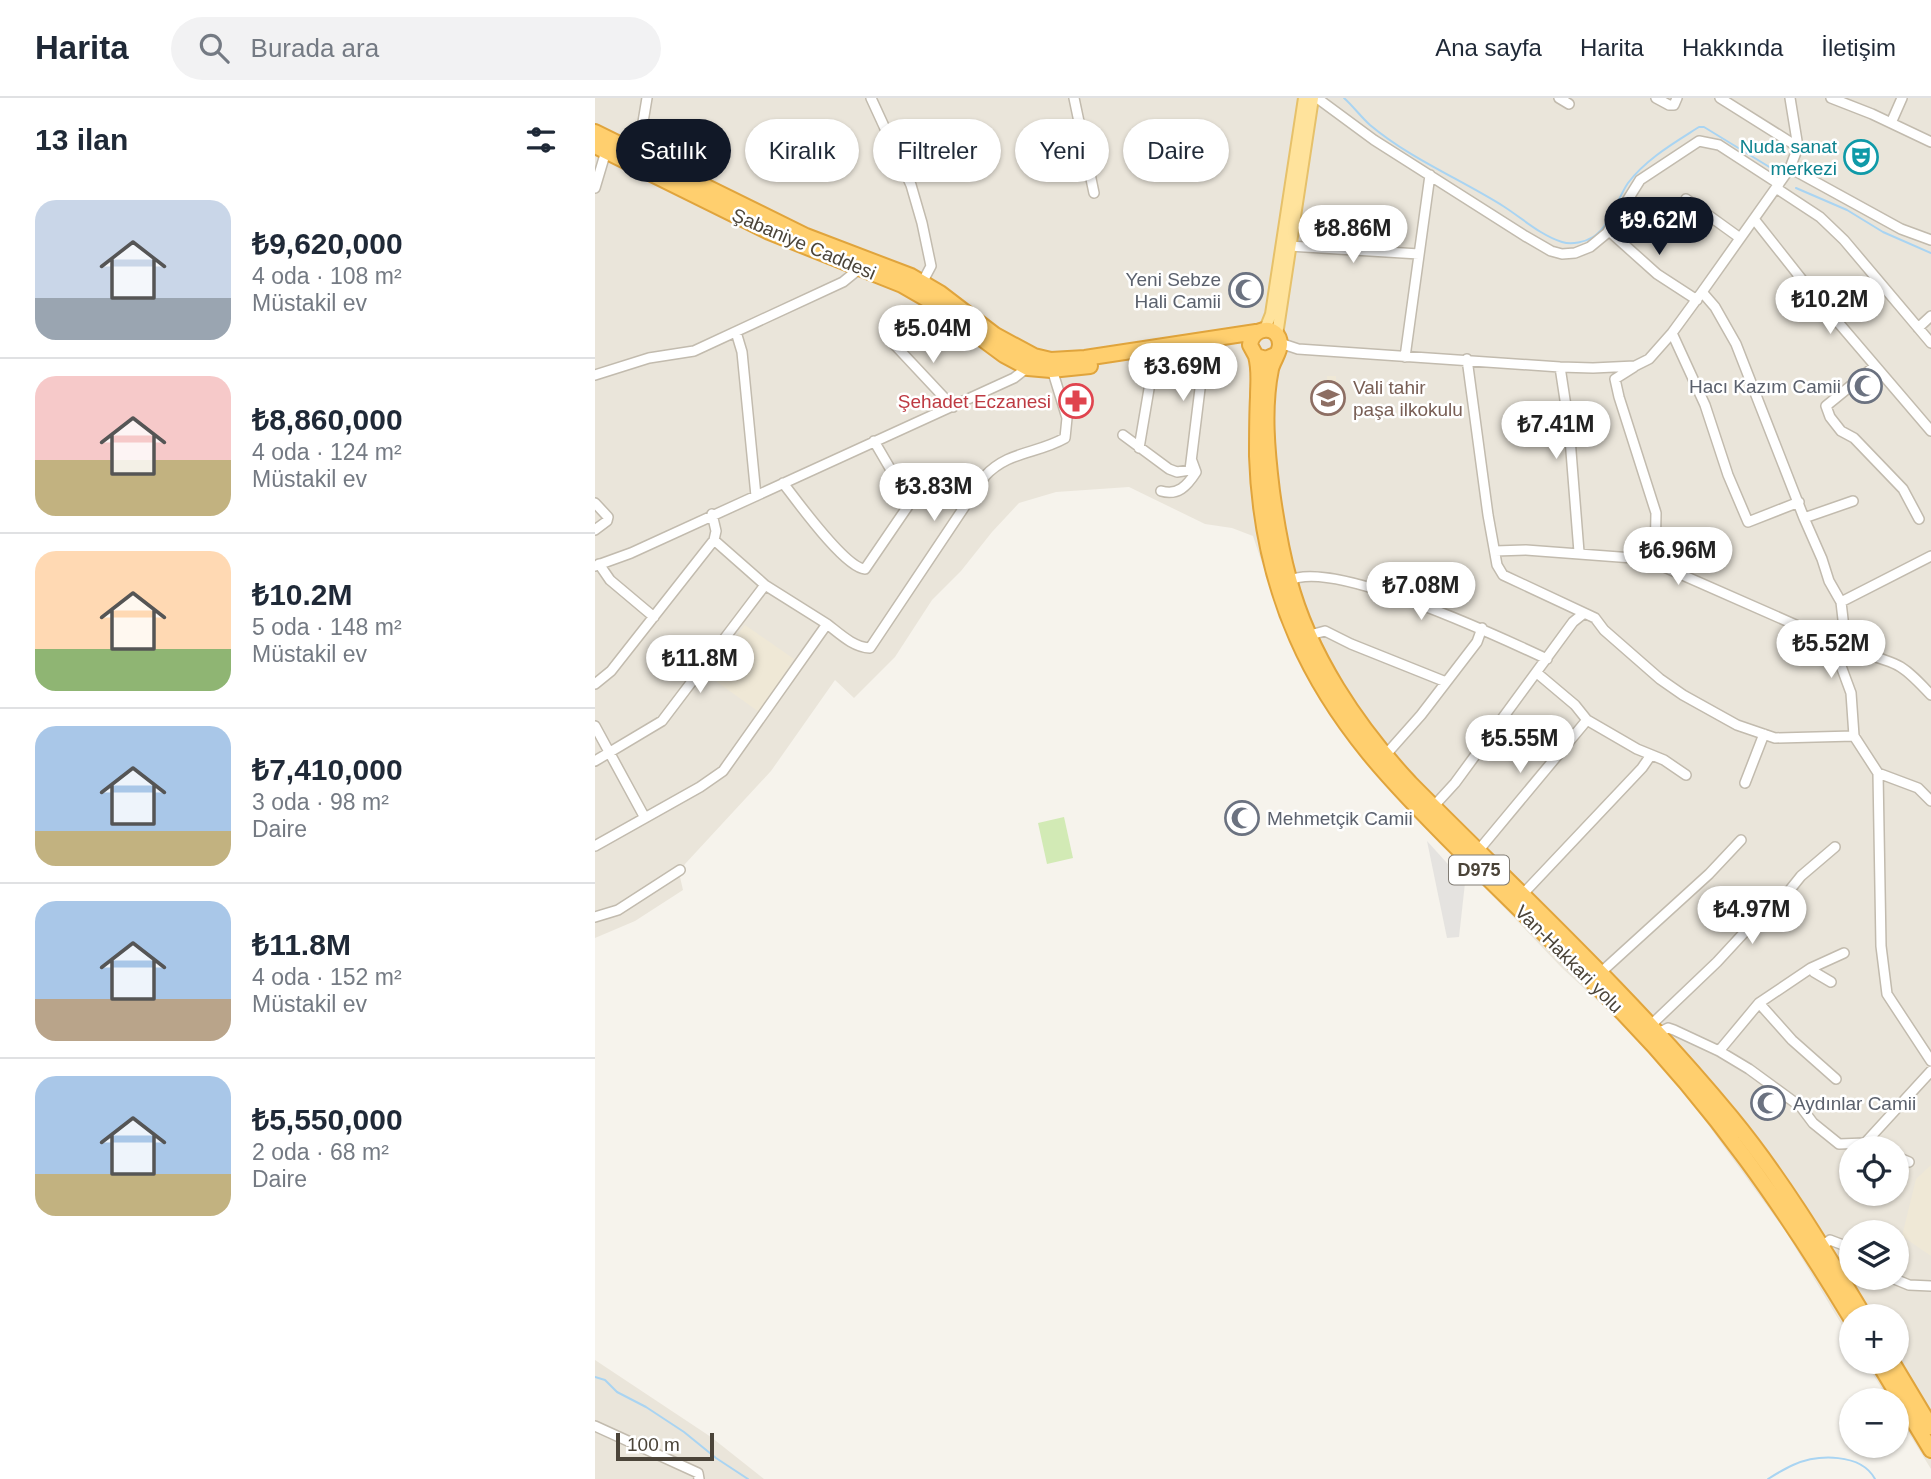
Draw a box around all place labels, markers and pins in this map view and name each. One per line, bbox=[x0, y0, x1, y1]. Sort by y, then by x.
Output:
place label: Nuda sanat merkezi bbox=[1740, 136, 1838, 179]
theatre icon: Nuda sanat merkezi bbox=[1842, 138, 1880, 176]
pin: ₺9.62M bbox=[1602, 198, 1716, 257]
pin: ₺8.86M bbox=[1296, 206, 1410, 265]
place label: Yeni Sebze Hali Camii bbox=[1126, 269, 1221, 312]
mosque icon: Yeni Sebze Hali Camii bbox=[1227, 271, 1265, 309]
pin: ₺10.2M bbox=[1773, 276, 1887, 336]
pin: ₺5.04M bbox=[876, 306, 990, 365]
pin: ₺3.69M bbox=[1126, 344, 1240, 403]
mosque icon: Hacı Kazım Camii bbox=[1846, 367, 1884, 405]
place label: Hacı Kazım Camii bbox=[1689, 376, 1841, 397]
place label: Vali tahir paşa ilkokulu bbox=[1353, 377, 1463, 420]
school or university icon: Vali tahir paşa ilkokulu bbox=[1309, 379, 1347, 417]
pharmacy icon: Şehadet Eczanesi bbox=[1057, 382, 1095, 420]
place label: Şehadet Eczanesi bbox=[898, 391, 1051, 412]
pin: ₺7.41M bbox=[1499, 402, 1613, 461]
pin: ₺3.83M bbox=[877, 464, 991, 523]
pin: ₺6.96M bbox=[1621, 528, 1735, 587]
pin: ₺7.08M bbox=[1364, 562, 1478, 622]
pin: ₺5.52M bbox=[1774, 620, 1888, 680]
pin: ₺11.8M bbox=[643, 636, 757, 695]
pin: ₺5.55M bbox=[1463, 716, 1577, 775]
mosque icon: Mehmetçik Camii bbox=[1223, 799, 1261, 837]
place label: Mehmetçik Camii bbox=[1267, 808, 1413, 829]
pin: ₺4.97M bbox=[1695, 886, 1809, 946]
mosque icon: Aydınlar Camii bbox=[1749, 1084, 1787, 1122]
place label: Aydınlar Camii bbox=[1793, 1093, 1916, 1114]

